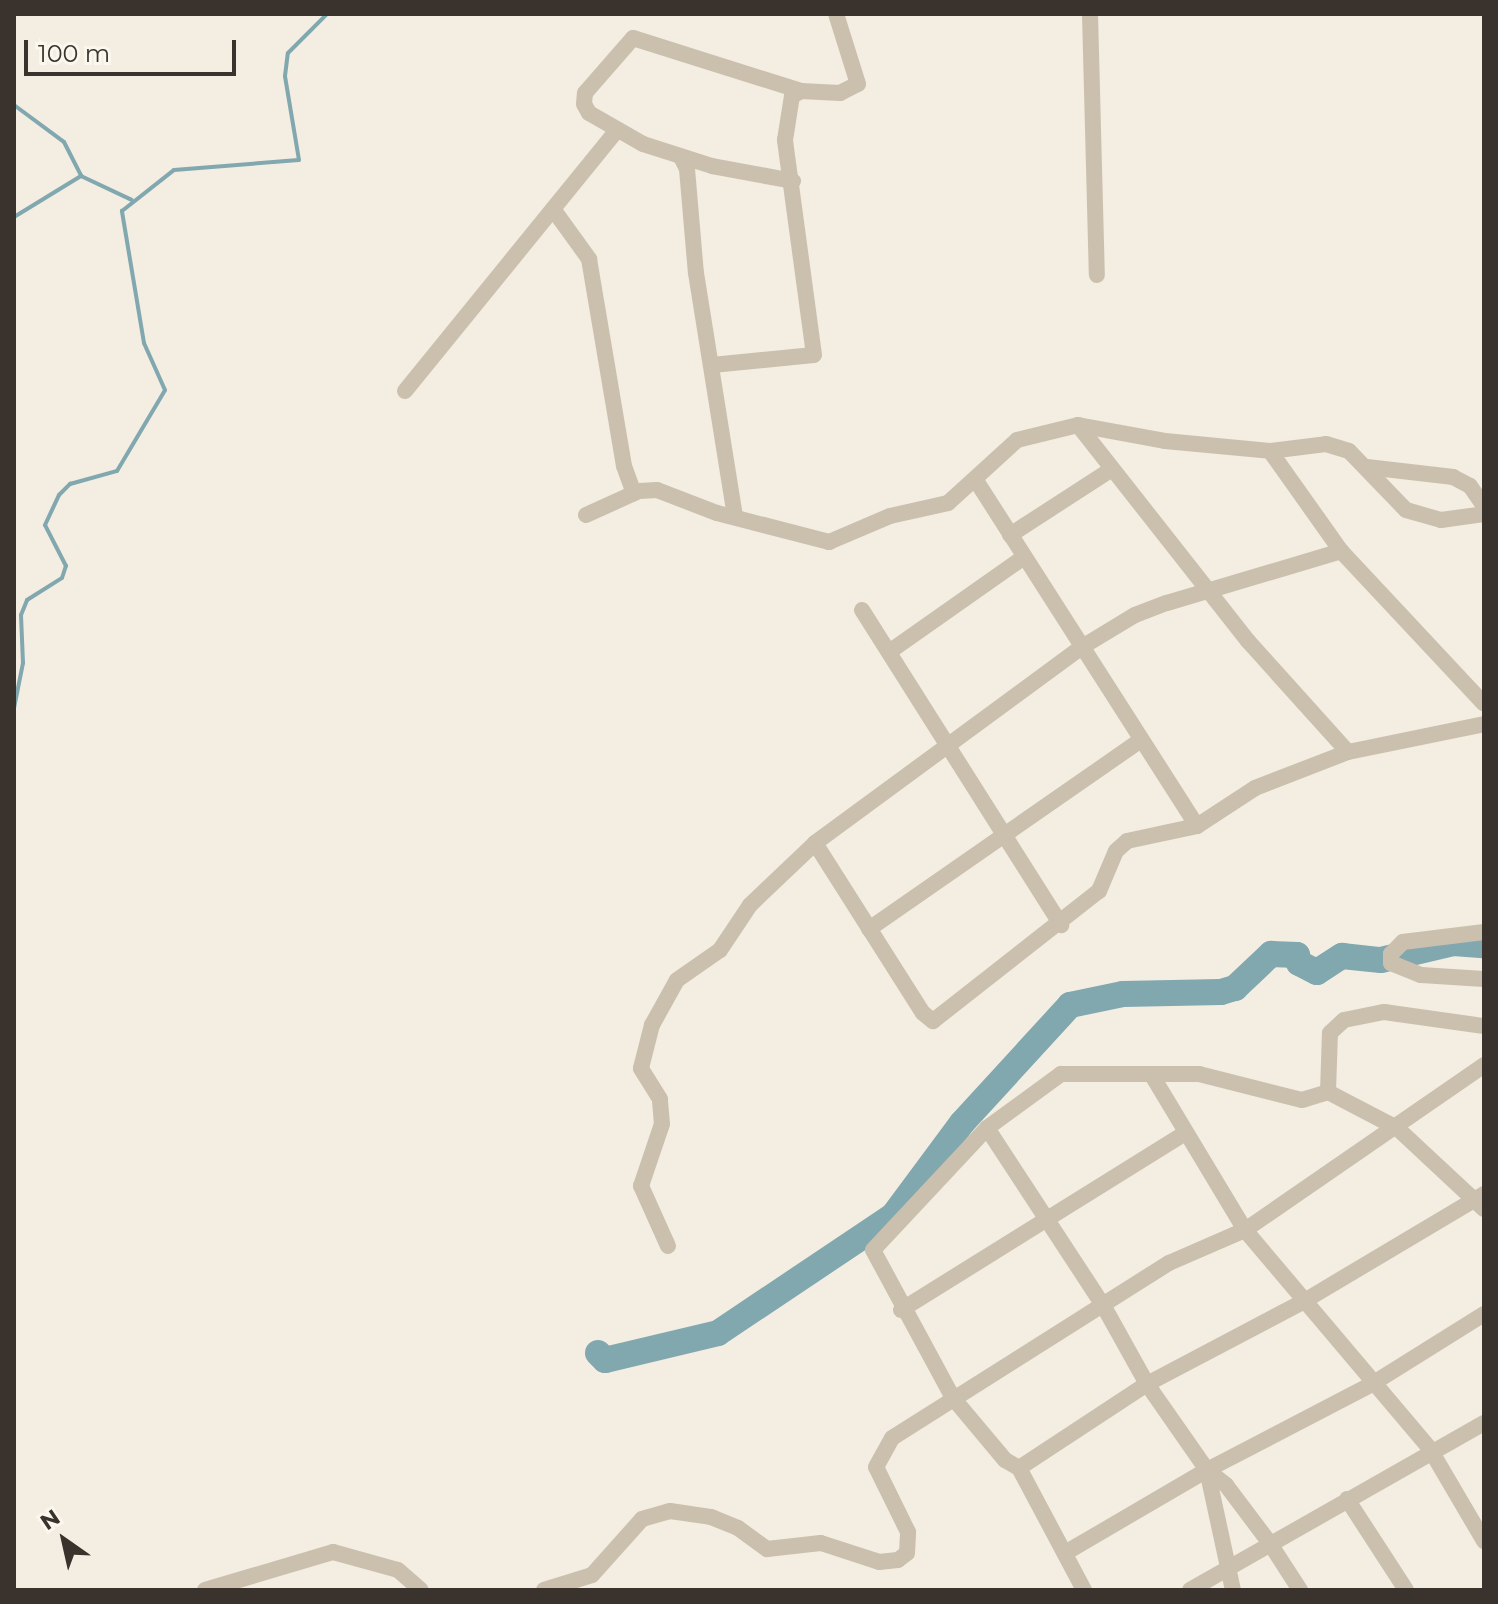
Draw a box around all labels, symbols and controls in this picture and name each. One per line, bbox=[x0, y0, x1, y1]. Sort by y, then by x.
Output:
scale bar bbox=[28, 24, 240, 74]
text: 100 m bbox=[38, 39, 110, 68]
north arrow bbox=[24, 1500, 104, 1580]
text: N bbox=[35, 1504, 65, 1536]

